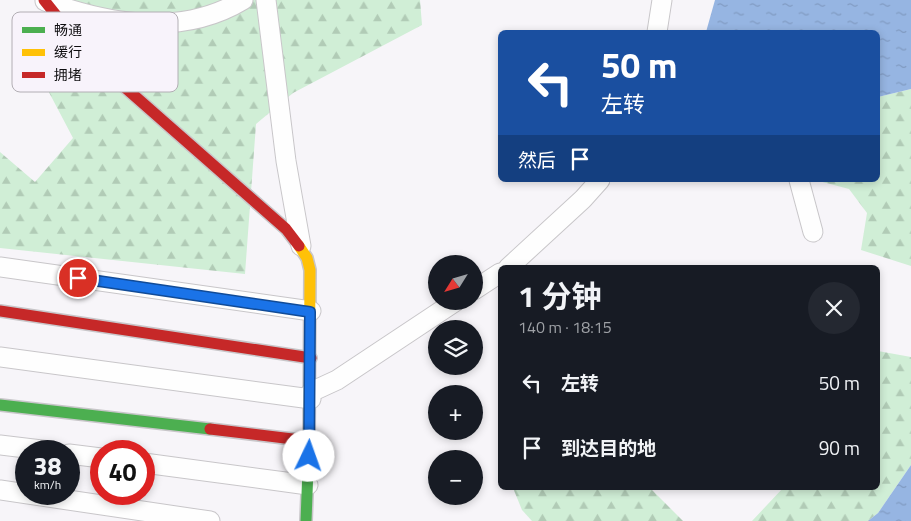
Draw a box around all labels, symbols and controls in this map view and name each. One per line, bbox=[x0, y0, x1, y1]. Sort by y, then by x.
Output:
legend bbox=[12, 12, 178, 92]
text: 畅通 bbox=[54, 19, 82, 40]
text: 50 m bbox=[601, 38, 677, 92]
text: 缓行 bbox=[54, 41, 82, 62]
icon: left bbox=[518, 50, 583, 115]
text: 拥堵 bbox=[54, 64, 82, 85]
text: 左转 bbox=[601, 87, 645, 121]
text: 然后 bbox=[518, 145, 556, 174]
icon: arrive bbox=[566, 145, 594, 173]
north arrow bbox=[428, 255, 482, 310]
map controls bbox=[428, 255, 483, 505]
pin bbox=[57, 257, 99, 299]
icon: arrive bbox=[64, 264, 92, 292]
text: 1 分钟 bbox=[518, 273, 601, 319]
button: close bbox=[808, 282, 860, 334]
text: 140 m · 18:15 bbox=[518, 315, 612, 339]
button: layers bbox=[428, 320, 483, 375]
text: 左转 bbox=[561, 368, 599, 397]
text: 50 m bbox=[819, 368, 860, 397]
icon: left bbox=[518, 369, 546, 397]
button: + bbox=[428, 385, 483, 440]
position arrow bbox=[282, 429, 334, 481]
text: 到达目的地 bbox=[561, 433, 656, 462]
text: 90 m bbox=[819, 433, 860, 462]
icon: arrive bbox=[518, 434, 546, 462]
speed limit sign: 40 bbox=[90, 440, 155, 505]
text: 38 bbox=[33, 447, 62, 485]
button: − bbox=[428, 450, 483, 505]
text: km/h bbox=[34, 475, 61, 494]

